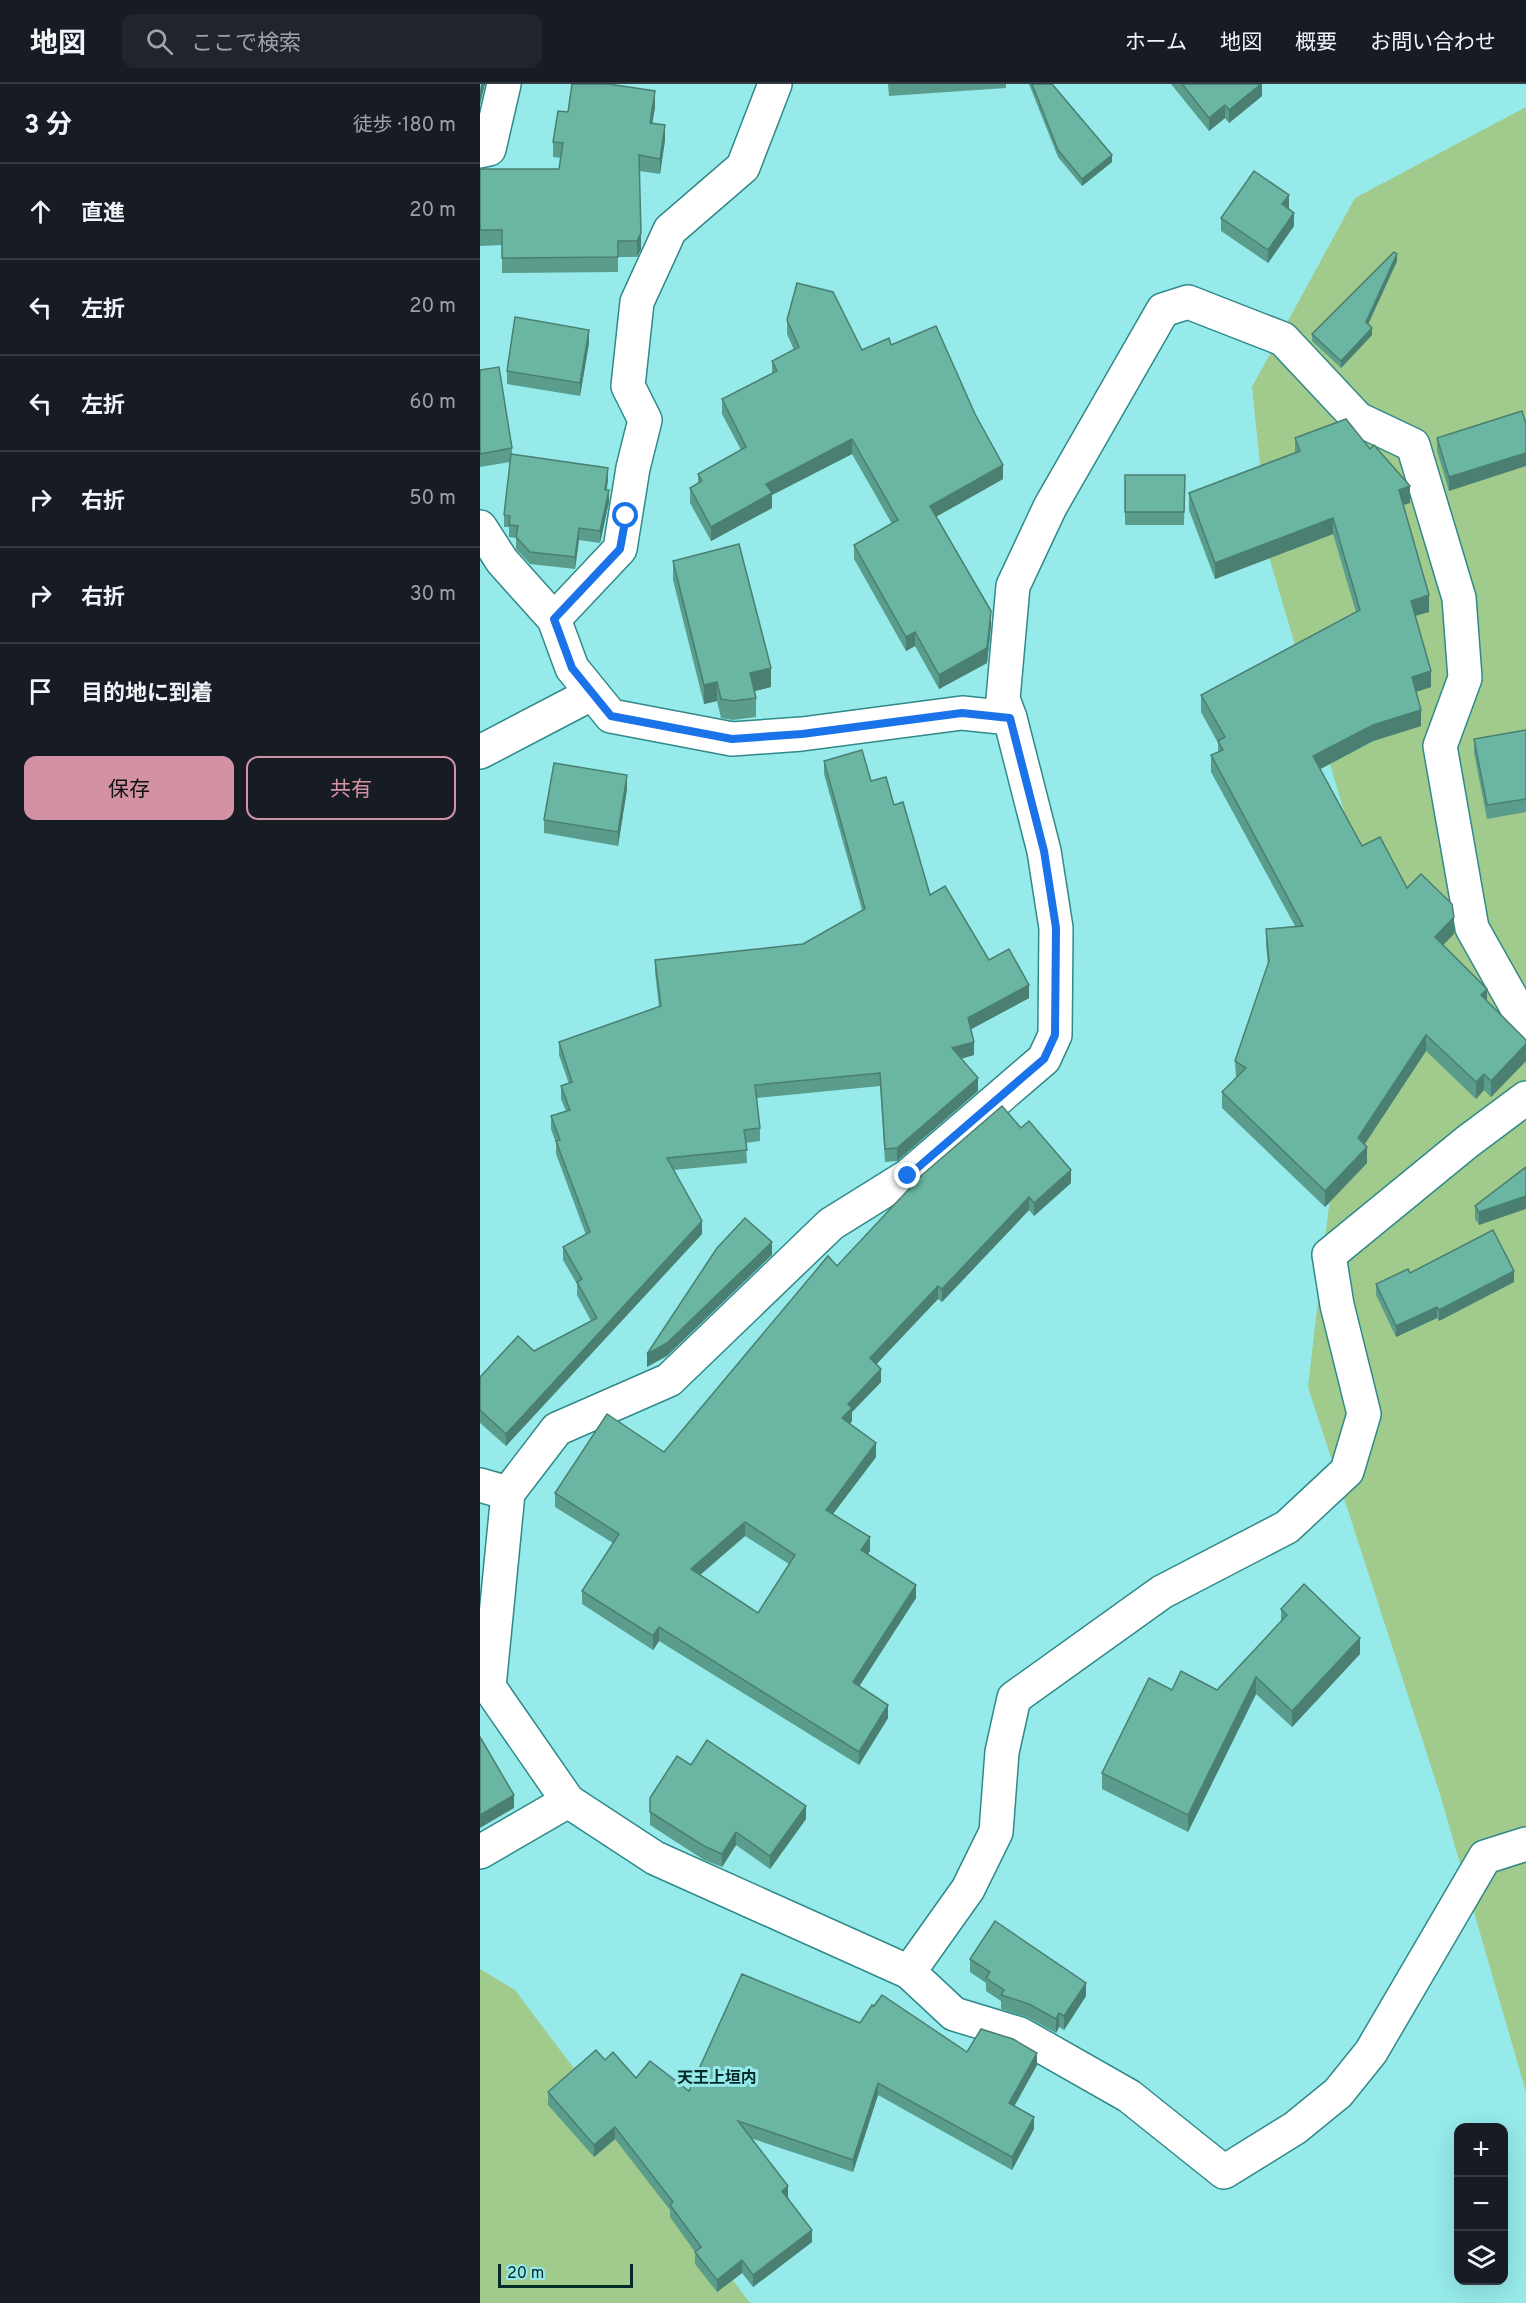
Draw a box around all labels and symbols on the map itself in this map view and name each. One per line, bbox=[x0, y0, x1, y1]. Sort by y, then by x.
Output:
route start bbox=[612, 502, 638, 528]
route end bbox=[894, 1162, 920, 1188]
district label: 天王上垣内 bbox=[677, 2069, 757, 2089]
scale bar bbox=[498, 2261, 633, 2288]

